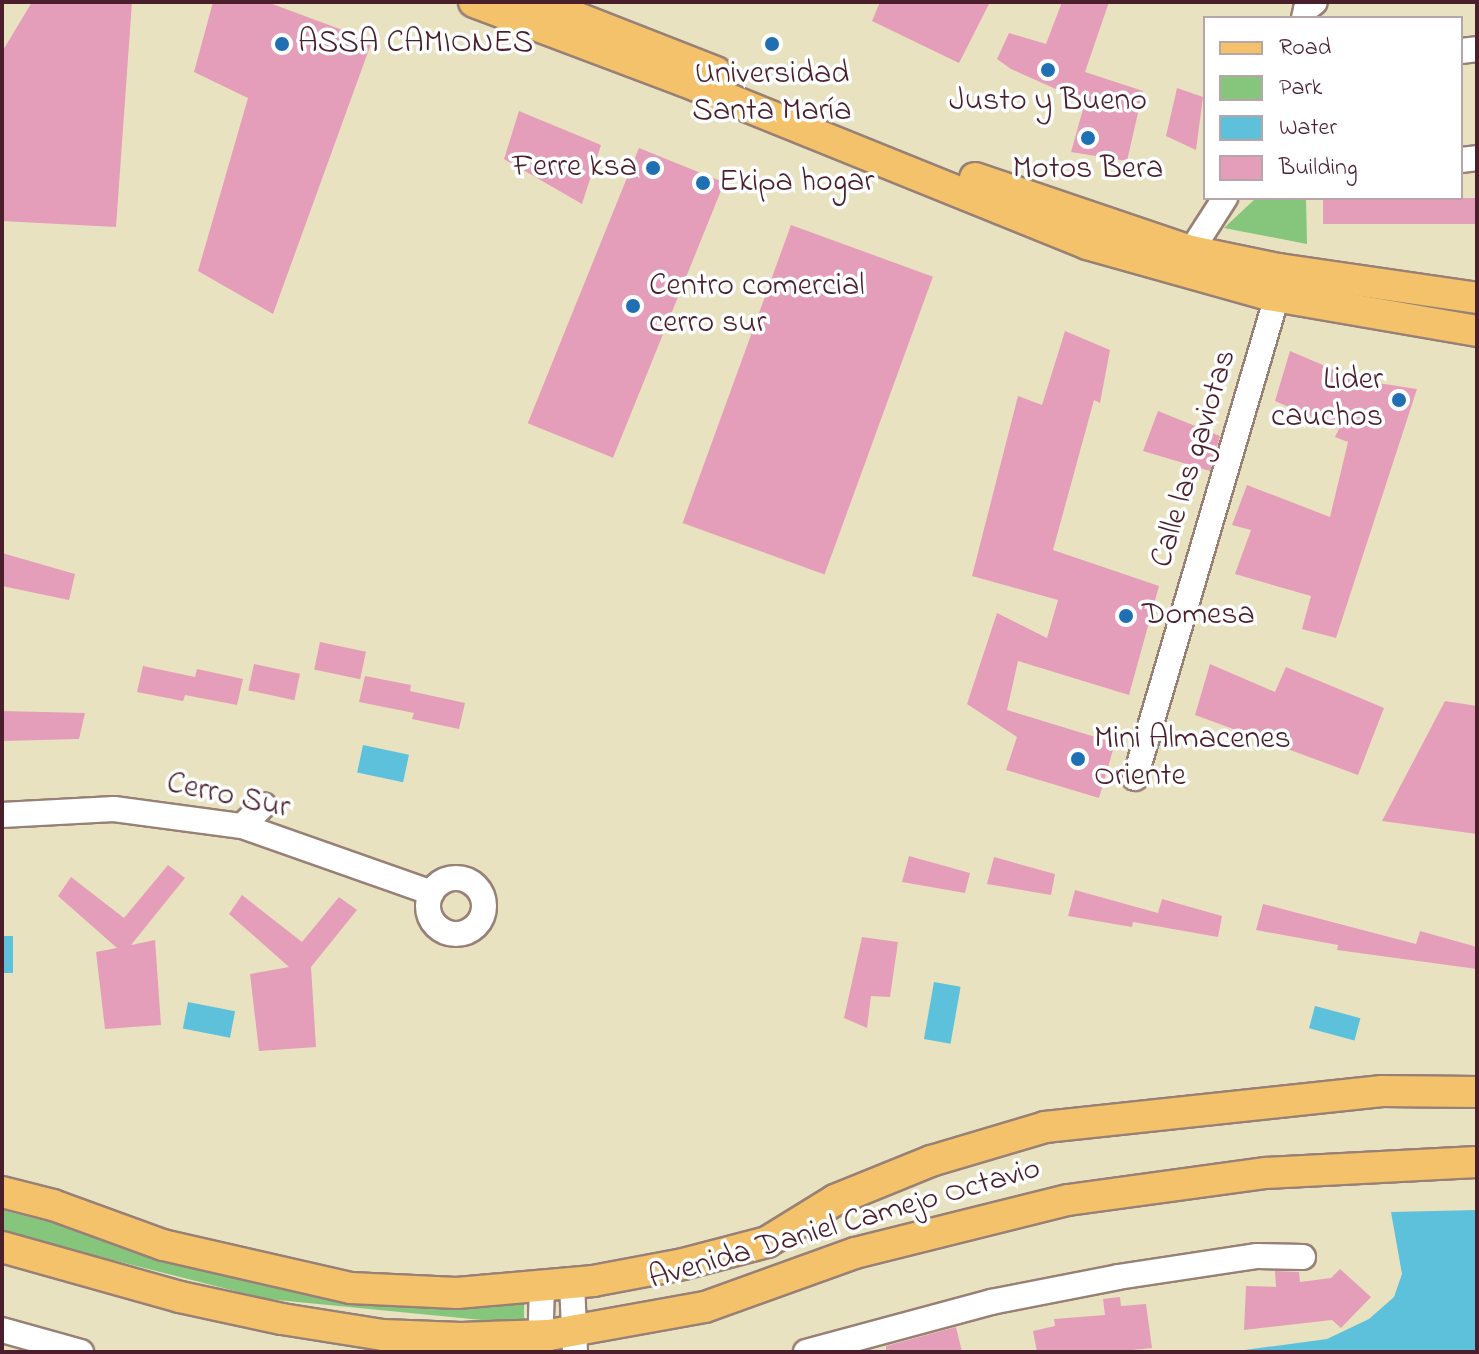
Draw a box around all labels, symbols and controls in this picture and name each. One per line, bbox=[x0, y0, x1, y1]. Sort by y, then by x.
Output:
legend bbox=[1203, 16, 1463, 200]
place label: ASSA CAMIONES bbox=[298, 25, 533, 63]
text: Road bbox=[1279, 31, 1331, 66]
marker: ASSA CAMIONES bbox=[273, 35, 291, 53]
marker: Universidad Santa María bbox=[763, 35, 781, 53]
place label: Universidad Santa María bbox=[692, 57, 852, 132]
marker: Justo y Bueno bbox=[1039, 61, 1057, 79]
text: Park bbox=[1279, 71, 1322, 106]
place label: Justo y Bueno bbox=[949, 83, 1147, 121]
text: Water bbox=[1279, 111, 1337, 146]
marker: Motos Bera bbox=[1079, 129, 1097, 147]
place label: Ferre ksa bbox=[512, 149, 637, 187]
place label: Motos Bera bbox=[1013, 151, 1163, 189]
text: Building bbox=[1279, 151, 1358, 186]
marker: Ferre ksa bbox=[644, 159, 662, 177]
place label: Ekipa hogar bbox=[719, 164, 874, 202]
marker: Ekipa hogar bbox=[694, 174, 712, 192]
place label: Centro comercial cerro sur bbox=[649, 269, 865, 344]
marker: Centro comercial cerro sur bbox=[624, 297, 642, 315]
street label: Calle las gaviotas bbox=[1144, 346, 1246, 572]
place label: Lider cauchos bbox=[1271, 363, 1383, 438]
marker: Lider cauchos bbox=[1390, 391, 1408, 409]
place label: Domesa bbox=[1142, 597, 1255, 635]
marker: Domesa bbox=[1117, 607, 1135, 625]
place label: Mini Almacenes Oriente bbox=[1094, 722, 1291, 797]
marker: Mini Almacenes Oriente bbox=[1069, 750, 1087, 768]
street label: Cerro Sur bbox=[163, 765, 293, 829]
street label: Avenida Daniel Camejo Octavio bbox=[645, 1151, 1045, 1299]

